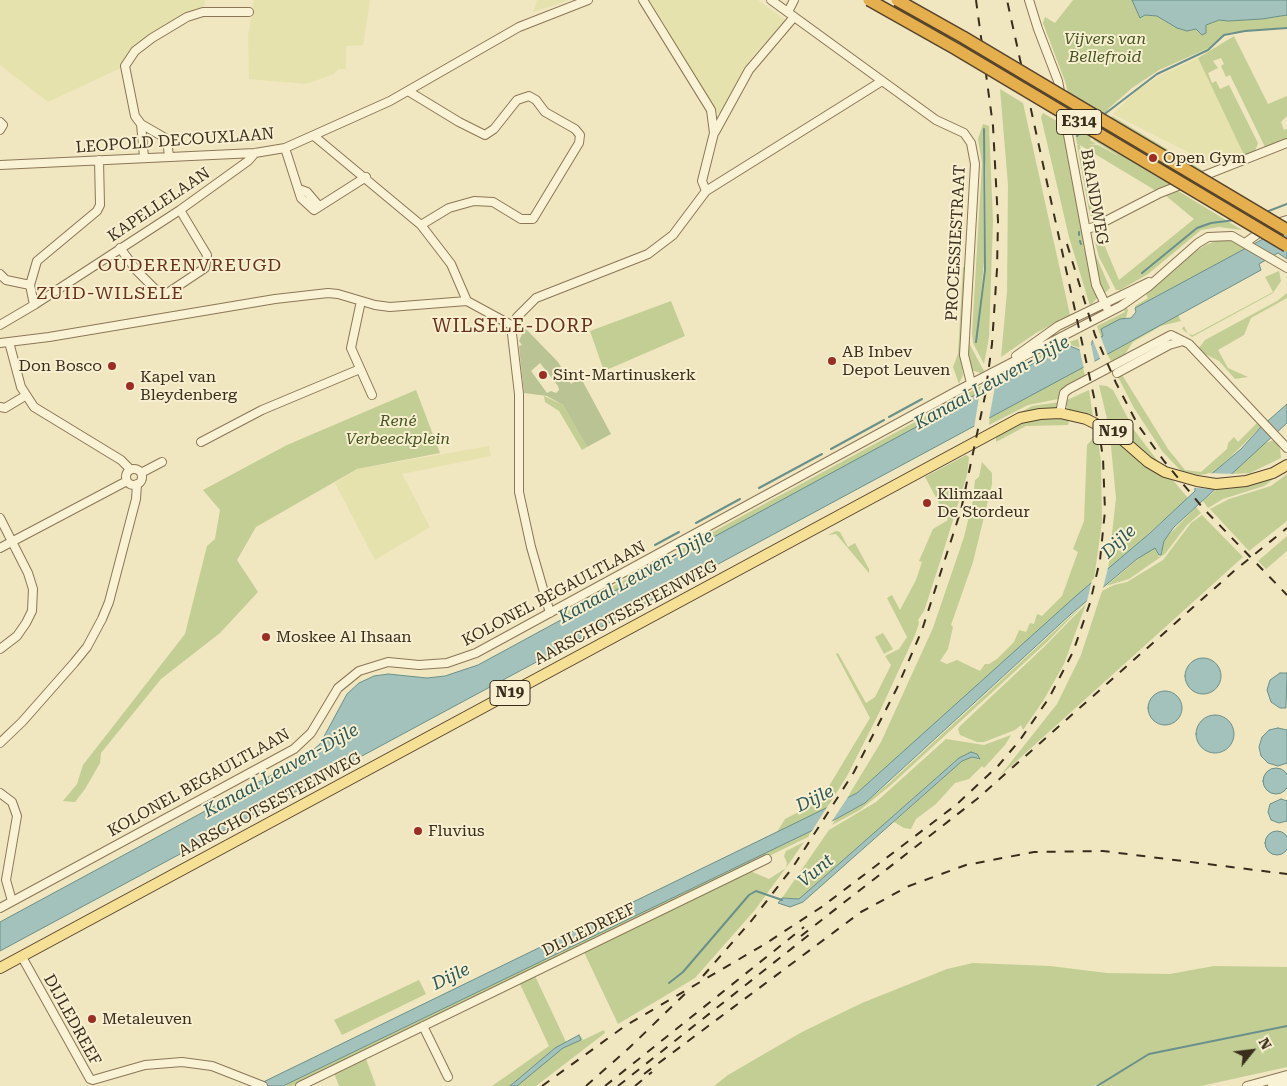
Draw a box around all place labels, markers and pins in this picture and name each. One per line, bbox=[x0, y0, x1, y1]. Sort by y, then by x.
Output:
place label: Open Gym bbox=[1163, 148, 1246, 168]
marker: Open Gym bbox=[1147, 152, 1159, 164]
place label: AB Inbev Depot Leuven bbox=[842, 342, 950, 380]
marker: AB Inbev Depot Leuven bbox=[826, 355, 838, 367]
place label: Don Bosco bbox=[18, 356, 102, 376]
marker: Don Bosco bbox=[106, 360, 118, 372]
place label: Sint-Martinuskerk bbox=[553, 365, 696, 385]
place label: Kapel van Bleydenberg bbox=[140, 367, 237, 405]
marker: Sint-Martinuskerk bbox=[537, 369, 549, 381]
marker: Kapel van Bleydenberg bbox=[124, 380, 136, 392]
place label: Klimzaal De Stordeur bbox=[937, 484, 1030, 522]
marker: Klimzaal De Stordeur bbox=[921, 497, 933, 509]
place label: Moskee Al Ihsaan bbox=[276, 627, 412, 647]
marker: Moskee Al Ihsaan bbox=[260, 631, 272, 643]
place label: Fluvius bbox=[428, 821, 484, 841]
marker: Fluvius bbox=[412, 825, 424, 837]
place label: Metaleuven bbox=[102, 1009, 192, 1029]
marker: Metaleuven bbox=[86, 1013, 98, 1025]

